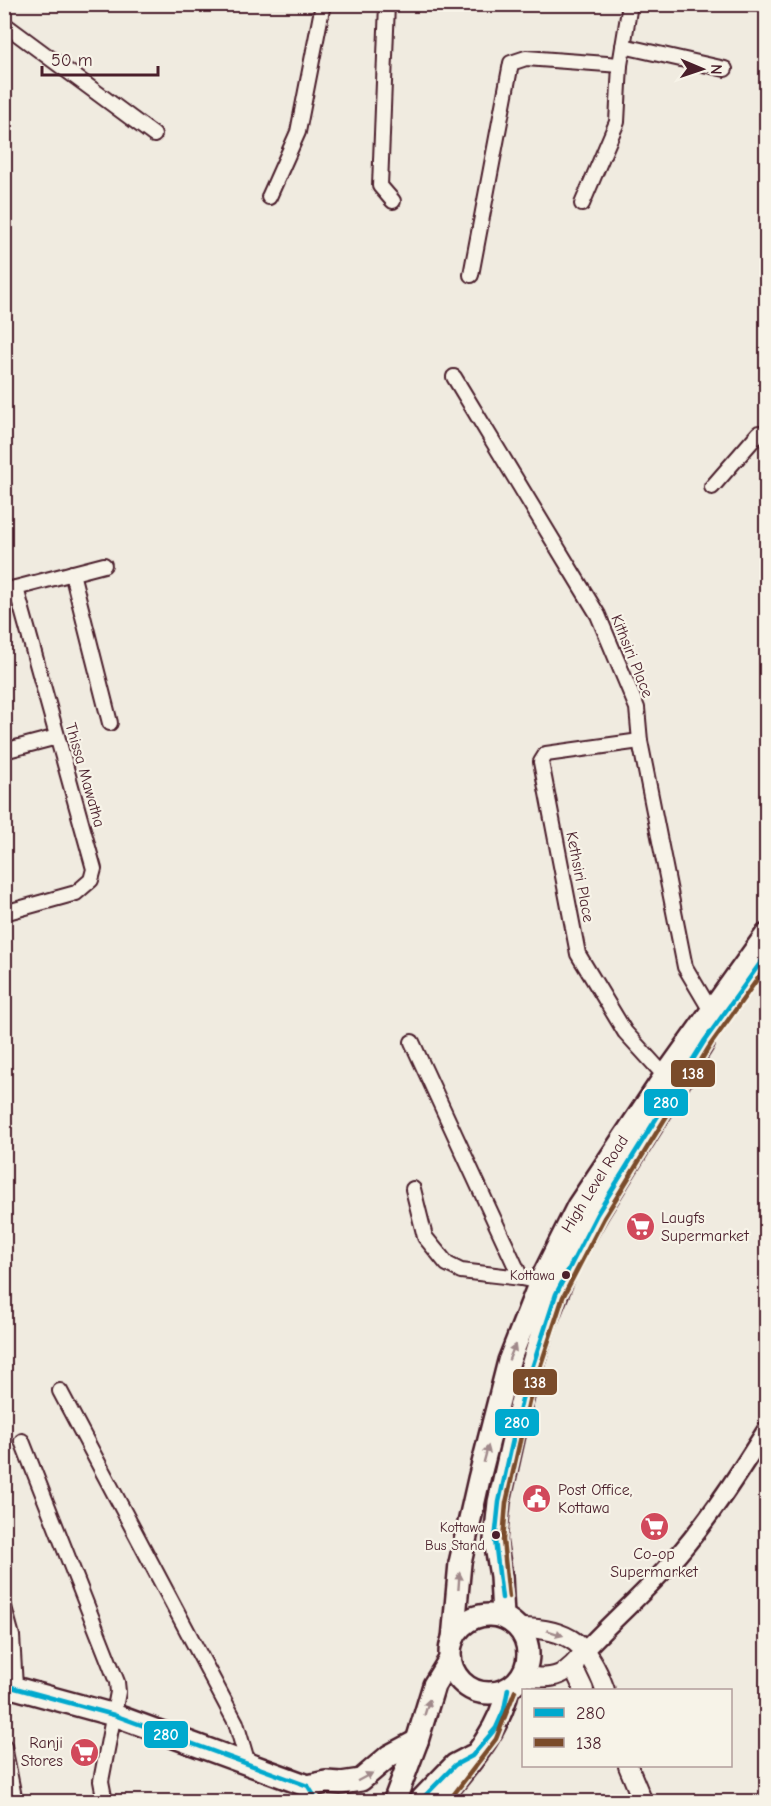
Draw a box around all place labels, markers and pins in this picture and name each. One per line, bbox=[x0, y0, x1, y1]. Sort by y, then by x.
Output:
place label: Laugfs Supermarket bbox=[661, 1209, 749, 1245]
supermarket icon: Laugfs Supermarket bbox=[624, 1211, 656, 1243]
place label: Kottawa bbox=[510, 1267, 555, 1284]
marker: Kottawa bbox=[560, 1269, 572, 1281]
place label: Post Office, Kottawa bbox=[558, 1481, 632, 1517]
public building icon: Post Office, Kottawa bbox=[521, 1483, 553, 1515]
supermarket icon: Co-op Supermarket bbox=[638, 1510, 670, 1542]
place label: Kottawa Bus Stand bbox=[425, 1519, 485, 1554]
marker: Kottawa Bus Stand bbox=[490, 1529, 502, 1541]
place label: Co-op Supermarket bbox=[610, 1545, 698, 1581]
place label: Ranji Stores bbox=[21, 1734, 63, 1770]
supermarket icon: Ranji Stores bbox=[68, 1736, 100, 1768]

